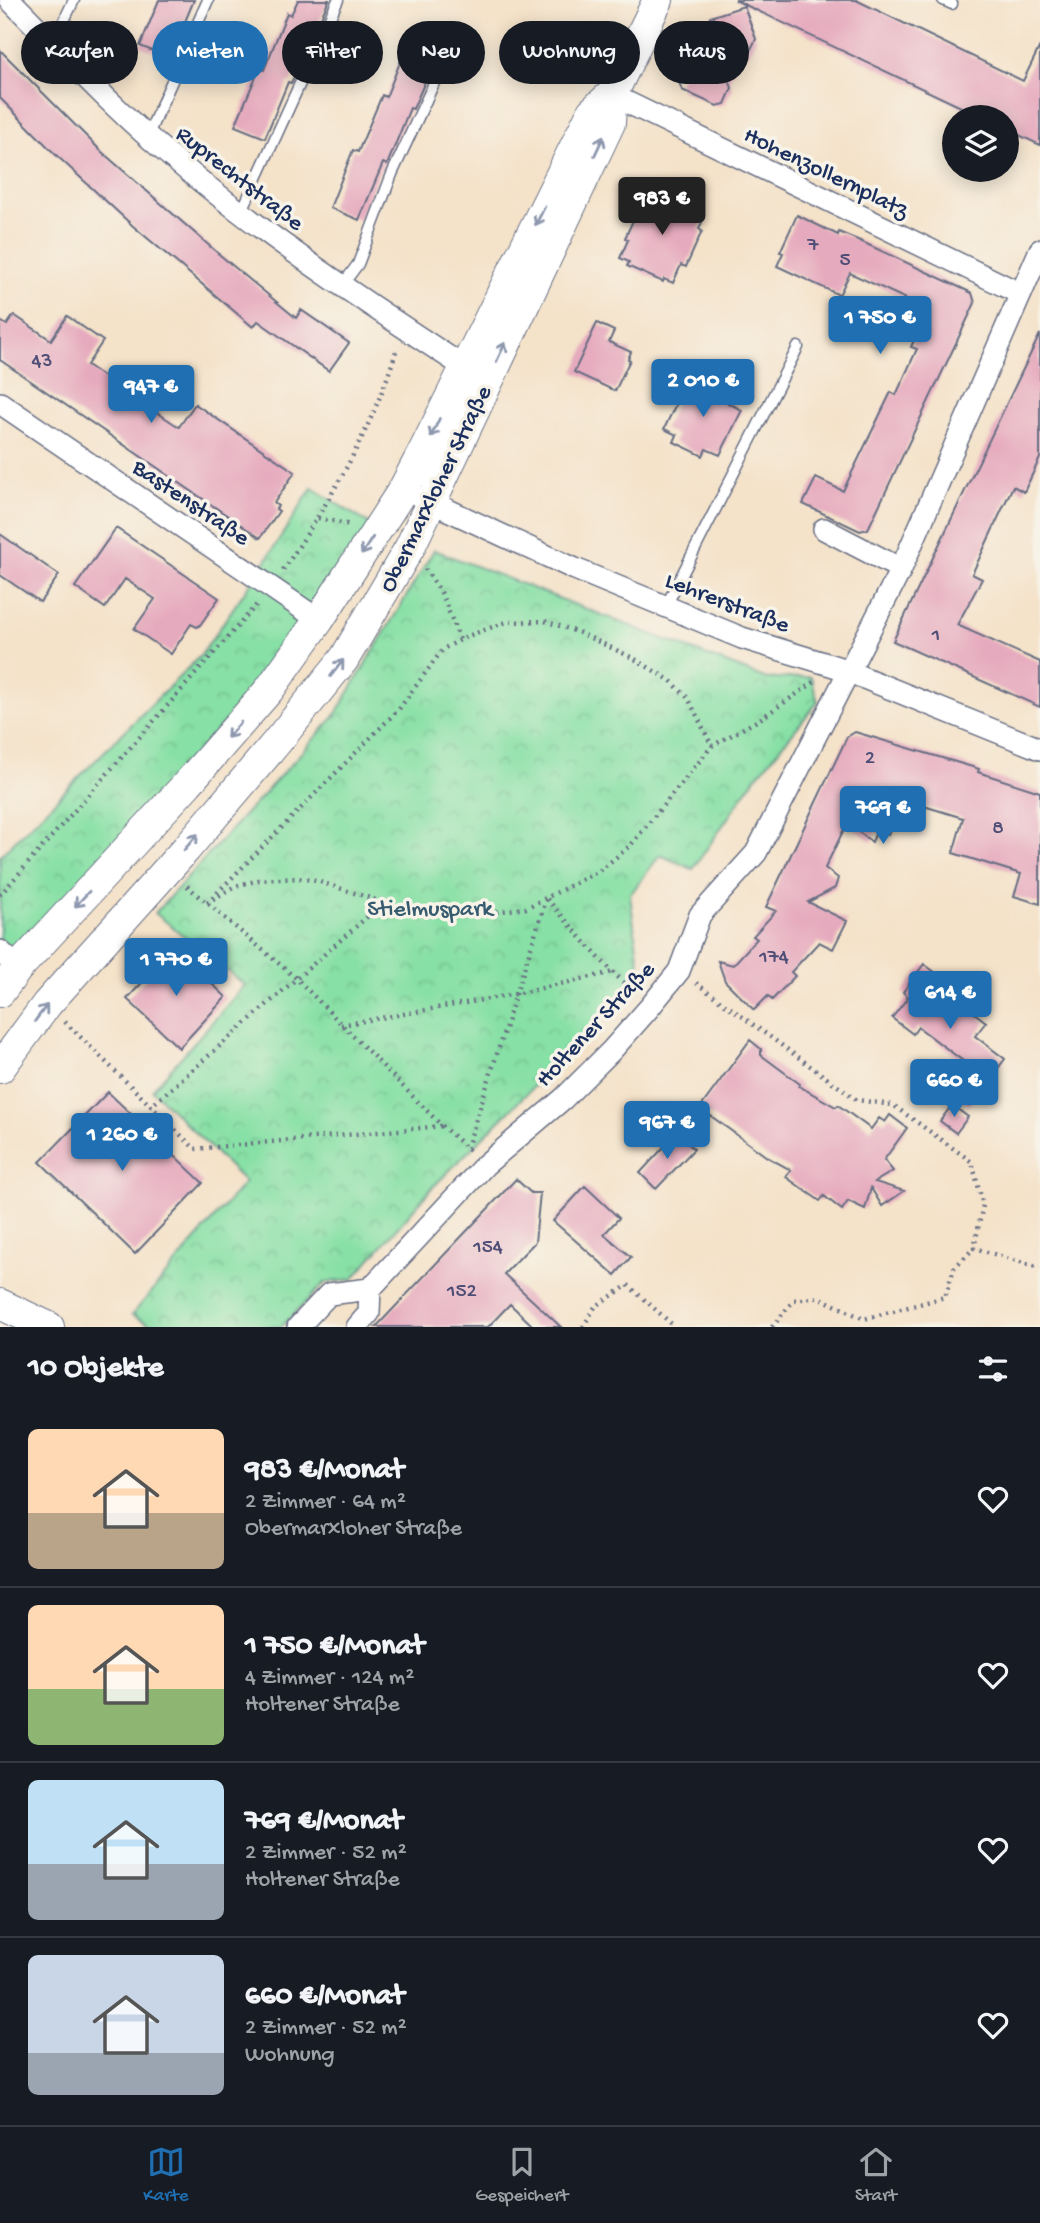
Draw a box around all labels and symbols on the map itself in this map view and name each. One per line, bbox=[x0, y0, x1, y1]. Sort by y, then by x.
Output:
street label: Ruprechtstraße bbox=[169, 121, 309, 239]
street label: Hohenzollernplatz bbox=[738, 122, 914, 227]
one-way arrow bbox=[592, 136, 606, 157]
pin: 983 € bbox=[613, 177, 711, 237]
one-way arrow bbox=[533, 205, 547, 226]
house number: 7 bbox=[807, 234, 820, 259]
house number: 5 bbox=[839, 249, 851, 274]
pin: 1 750 € bbox=[815, 296, 945, 356]
one-way arrow bbox=[495, 342, 508, 363]
house number: 43 bbox=[32, 350, 52, 375]
pin: 2 010 € bbox=[638, 360, 768, 419]
pin: 947 € bbox=[102, 366, 200, 425]
street label: Obermarxloher Straße bbox=[374, 381, 500, 598]
one-way arrow bbox=[428, 417, 441, 438]
street label: Bastenstraße bbox=[125, 453, 255, 554]
one-way arrow bbox=[360, 535, 374, 555]
street label: Lehrerstraße bbox=[660, 567, 794, 641]
house number: 1 bbox=[931, 624, 940, 649]
one-way arrow bbox=[329, 659, 344, 677]
one-way arrow bbox=[226, 721, 242, 739]
house number: 2 bbox=[865, 747, 875, 772]
pin: 769 € bbox=[834, 786, 932, 846]
house number: 8 bbox=[992, 817, 1004, 842]
one-way arrow bbox=[183, 834, 199, 852]
one-way arrow bbox=[73, 890, 90, 907]
park label: Stielmuspark bbox=[367, 896, 495, 925]
pin: 1 770 € bbox=[111, 939, 241, 998]
house number: 174 bbox=[758, 946, 789, 971]
street label: Holtener Straße bbox=[531, 956, 663, 1094]
pin: 614 € bbox=[901, 972, 999, 1031]
one-way arrow bbox=[33, 1004, 48, 1023]
pin: 660 € bbox=[905, 1060, 1003, 1119]
pin: 967 € bbox=[618, 1102, 716, 1161]
pin: 1 260 € bbox=[57, 1114, 187, 1173]
house number: 154 bbox=[472, 1236, 503, 1261]
house number: 152 bbox=[446, 1280, 477, 1305]

